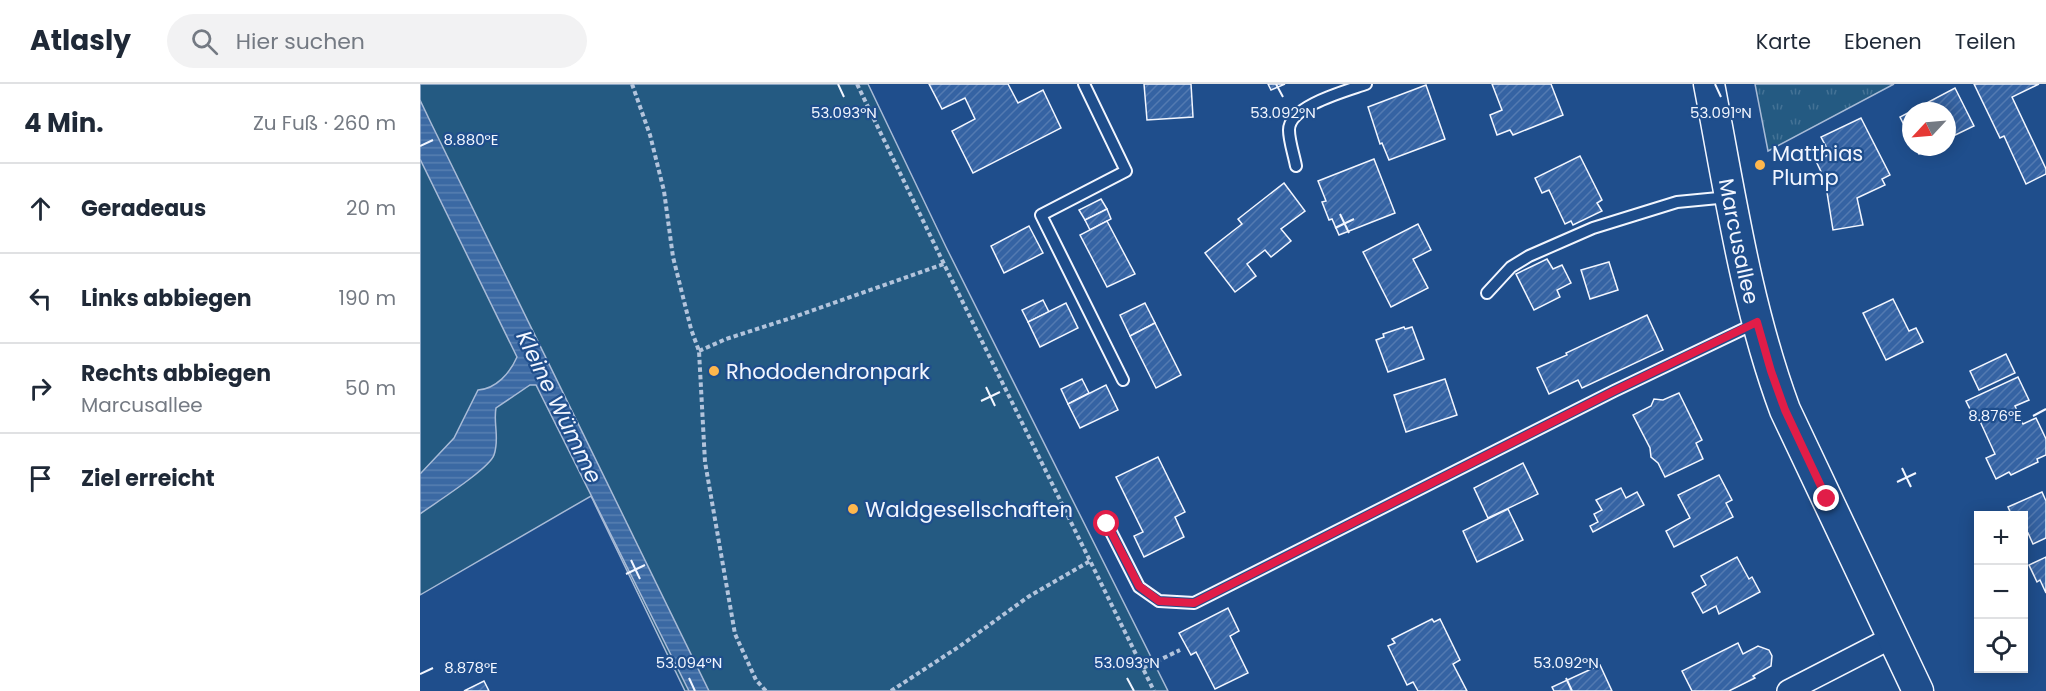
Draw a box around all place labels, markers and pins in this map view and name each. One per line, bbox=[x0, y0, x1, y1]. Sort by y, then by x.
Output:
place label: Matthias Plump bbox=[1772, 139, 1863, 192]
marker: Matthias Plump bbox=[1753, 158, 1767, 172]
place label: Rhododendronpark bbox=[726, 357, 930, 386]
marker: Rhododendronpark bbox=[707, 364, 721, 378]
place label: Waldgesellschaften bbox=[865, 495, 1073, 524]
marker: Waldgesellschaften bbox=[846, 502, 860, 516]

